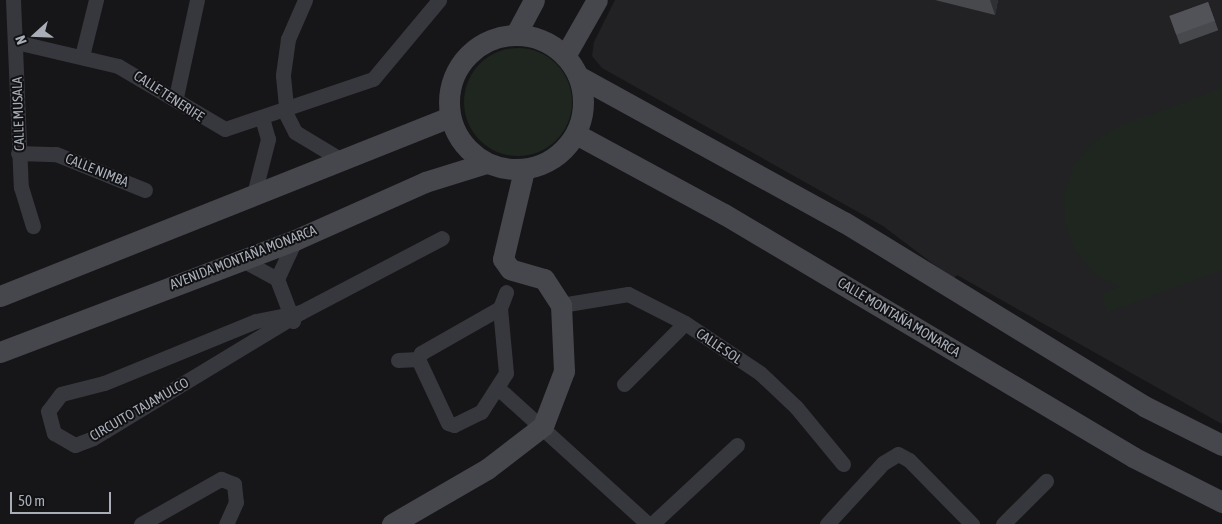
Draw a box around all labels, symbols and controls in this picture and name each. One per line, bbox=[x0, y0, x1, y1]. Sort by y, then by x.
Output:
north arrow bbox=[10, 10, 60, 60]
text: N bbox=[12, 34, 30, 47]
street label: CALLE TENERIFE bbox=[131, 67, 207, 125]
street label: CALLE MUSALA bbox=[8, 76, 28, 152]
street label: CALLE NIMBA bbox=[63, 150, 131, 190]
street label: AVENIDA MONTAÑA MONARCA bbox=[167, 221, 319, 293]
street label: CALLE MONTAÑA MONARCA bbox=[835, 274, 963, 360]
street label: CALLE SOL bbox=[693, 325, 745, 367]
street label: CIRCUITO TAJAMULCO bbox=[86, 374, 192, 444]
scale bar bbox=[12, 482, 114, 514]
text: 50 m bbox=[18, 492, 45, 509]

